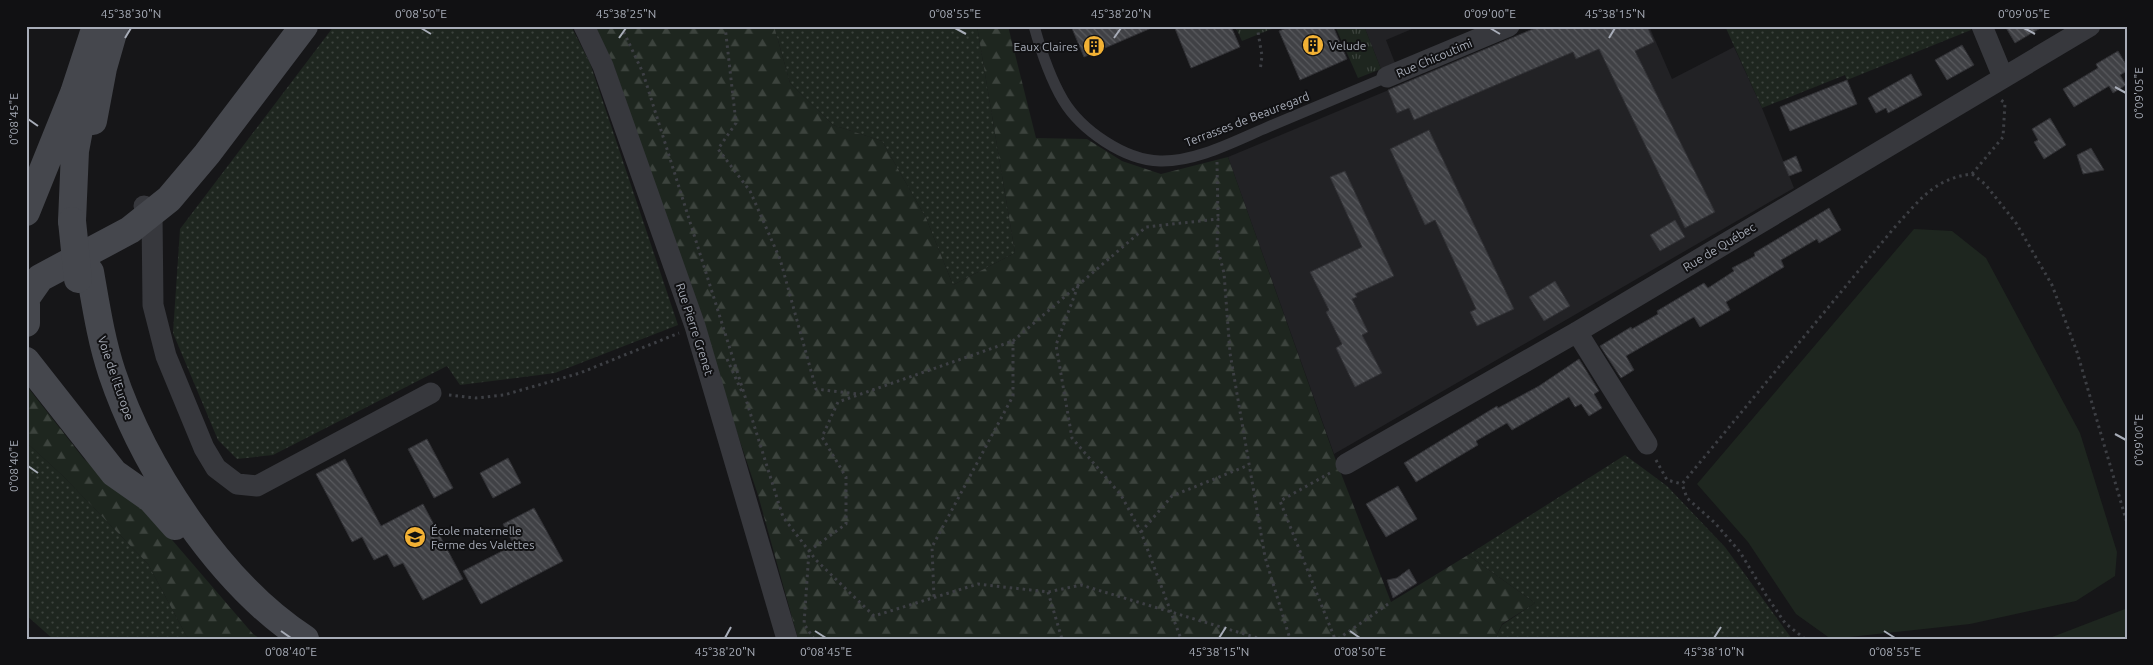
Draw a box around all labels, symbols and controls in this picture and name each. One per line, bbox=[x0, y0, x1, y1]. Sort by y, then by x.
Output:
text: 45°38'30"N bbox=[101, 7, 161, 20]
text: 0°08'50"E bbox=[395, 7, 447, 20]
text: 45°38'25"N bbox=[596, 7, 656, 20]
text: 0°08'55"E bbox=[929, 7, 981, 20]
text: 45°38'20"N bbox=[1091, 7, 1151, 20]
text: 0°09'00"E bbox=[1464, 7, 1516, 20]
text: 45°38'15"N bbox=[1585, 7, 1645, 20]
text: 0°09'05"E bbox=[1998, 7, 2050, 20]
building icon: Velude bbox=[1301, 33, 1325, 57]
building icon: Eaux Claires bbox=[1082, 34, 1106, 58]
street label: Rue Chicoutimi bbox=[1394, 36, 1474, 80]
place label: Velude bbox=[1329, 39, 1366, 52]
place label: Eaux Claires bbox=[1013, 40, 1078, 53]
text: 0°09'05"E bbox=[2132, 67, 2145, 119]
street label: Terrasses de Beauregard bbox=[1183, 89, 1311, 149]
text: 0°08'45"E bbox=[7, 93, 20, 145]
street label: Rue de Québec bbox=[1680, 220, 1758, 274]
street label: Rue Pierre Grenet bbox=[674, 281, 716, 377]
street label: Voie de l'Europe bbox=[96, 334, 136, 422]
text: 0°09'00"E bbox=[2132, 414, 2145, 466]
text: 0°08'40"E bbox=[7, 440, 20, 492]
place label: École maternelle Ferme des Valettes bbox=[431, 524, 534, 551]
school or university icon: École maternelle Ferme des Valettes bbox=[403, 525, 427, 549]
text: 0°08'40"E bbox=[265, 645, 317, 658]
text: 45°38'20"N bbox=[695, 645, 755, 658]
text: 0°08'45"E bbox=[800, 645, 852, 658]
text: 45°38'15"N bbox=[1189, 645, 1249, 658]
text: 0°08'50"E bbox=[1334, 645, 1386, 658]
text: 45°38'10"N bbox=[1684, 645, 1744, 658]
text: 0°08'55"E bbox=[1869, 645, 1921, 658]

